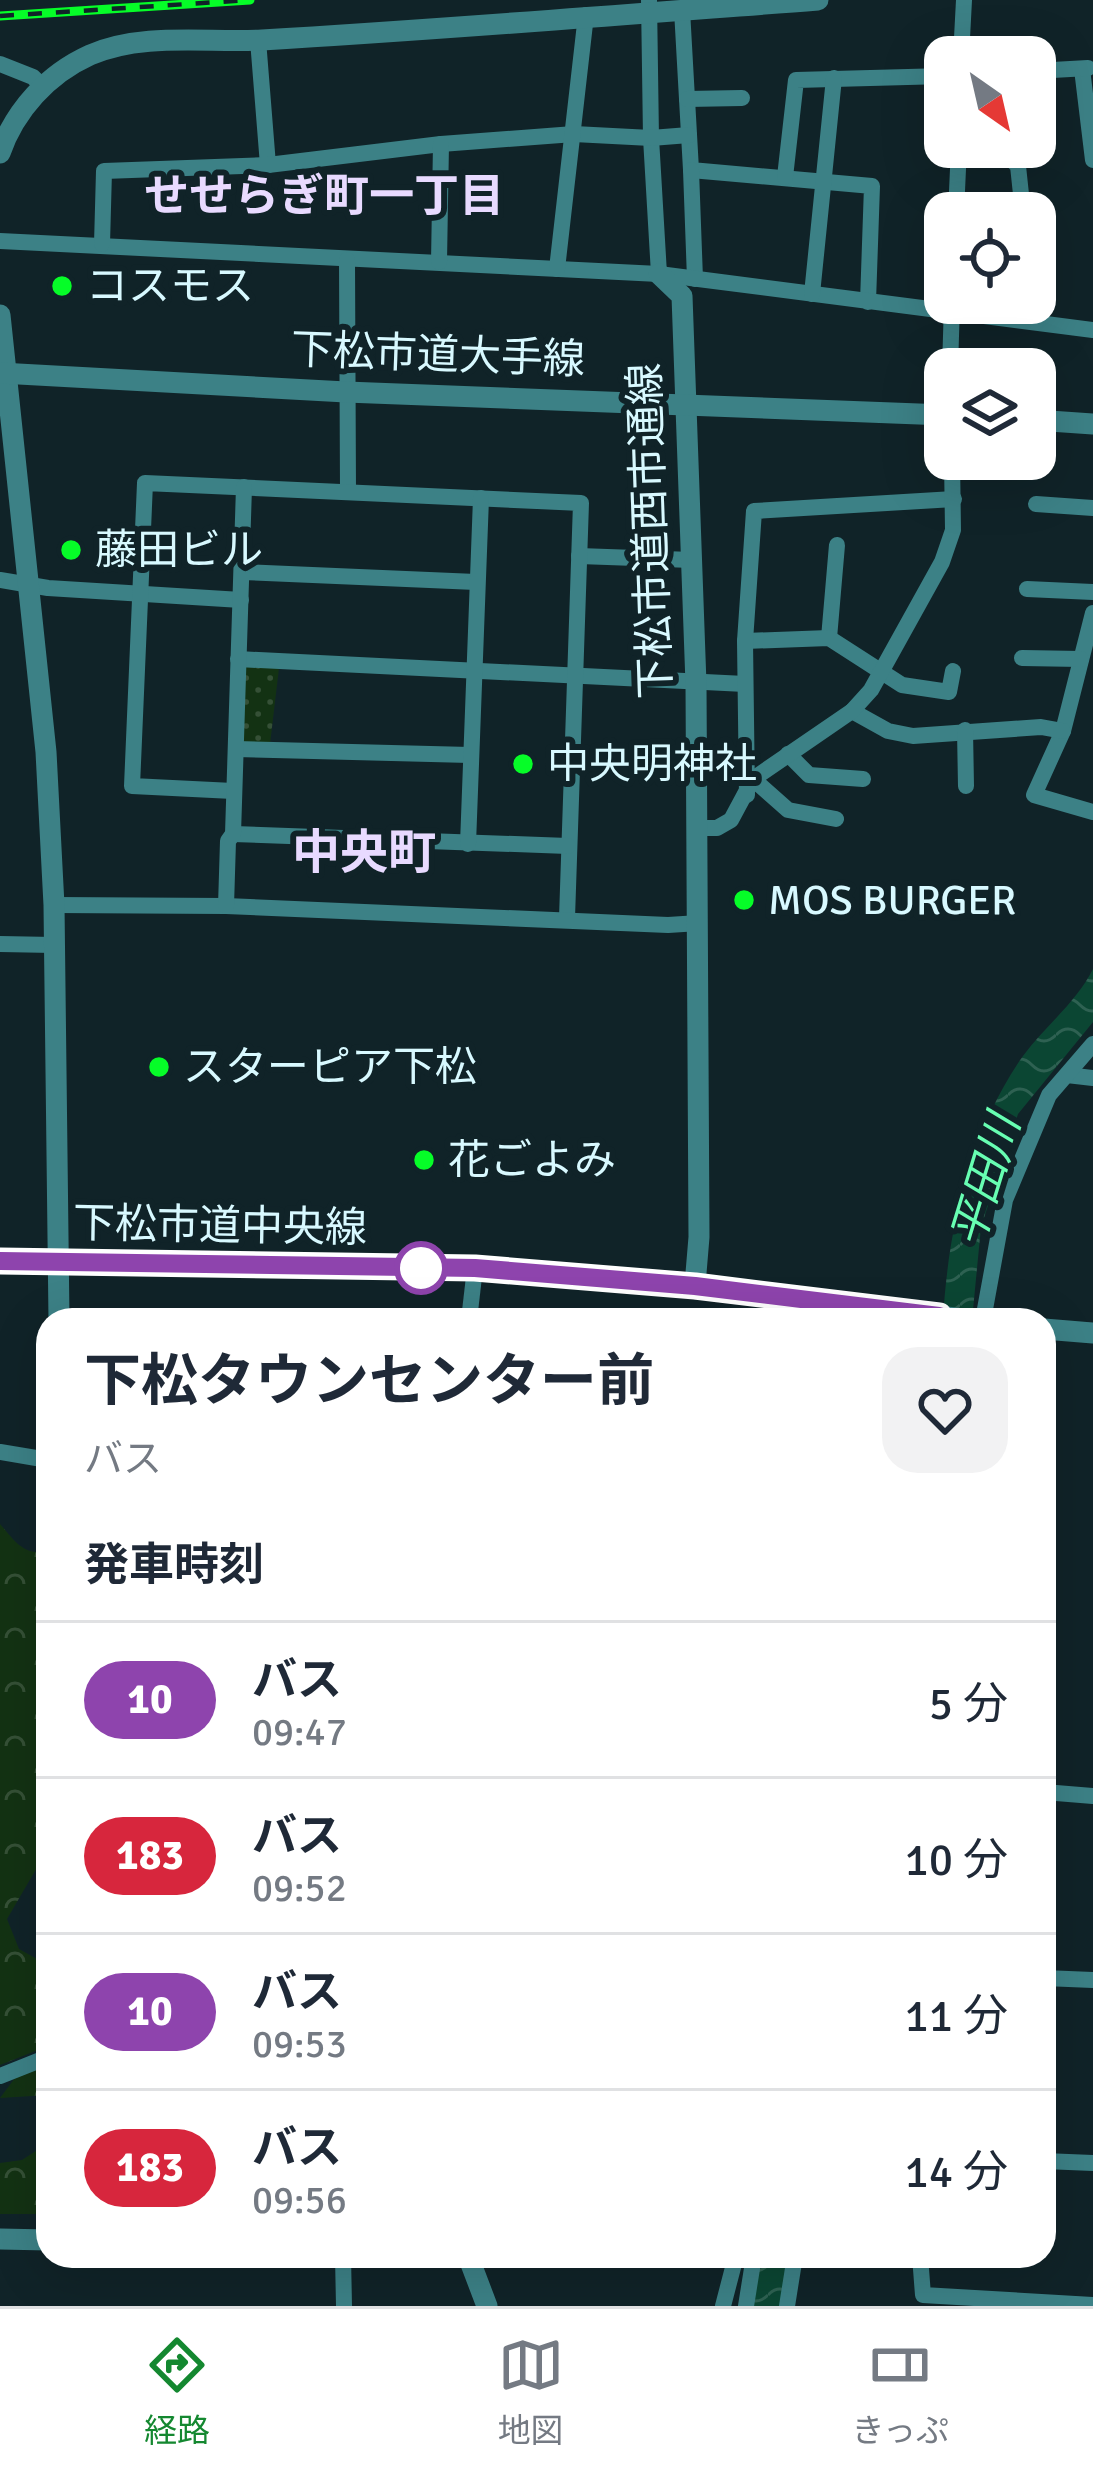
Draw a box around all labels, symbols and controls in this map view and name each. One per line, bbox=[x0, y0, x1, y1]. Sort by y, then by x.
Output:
north arrow bbox=[924, 36, 1056, 168]
map controls bbox=[924, 36, 1056, 480]
district label: せせらぎ町一丁目 bbox=[144, 169, 504, 224]
button: locate bbox=[924, 192, 1056, 324]
place label: コスモス bbox=[86, 261, 254, 312]
marker: コスモス bbox=[49, 273, 75, 299]
street label: 下松市道大手線 bbox=[290, 324, 586, 386]
button: layers bbox=[924, 348, 1056, 480]
street label: 下松市道西市通線 bbox=[620, 362, 682, 700]
place label: 藤田ビル bbox=[95, 525, 263, 576]
marker: 藤田ビル bbox=[58, 537, 84, 563]
place label: 中央明神社 bbox=[547, 739, 757, 790]
marker: 中央明神社 bbox=[510, 751, 536, 777]
district label: 中央町 bbox=[292, 824, 436, 883]
place label: MOS BURGER bbox=[768, 875, 1016, 926]
marker: MOS BURGER bbox=[731, 887, 757, 913]
place label: スターピア下松 bbox=[183, 1042, 477, 1093]
marker: スターピア下松 bbox=[146, 1054, 172, 1080]
water label: 平田川 bbox=[940, 1105, 1033, 1254]
place label: 花ごよみ bbox=[448, 1135, 616, 1186]
marker: 花ごよみ bbox=[411, 1147, 437, 1173]
street label: 下松市道中央線 bbox=[73, 1198, 367, 1254]
unlabelled marker bbox=[396, 1243, 446, 1293]
text: 下松タウンセンター前 bbox=[84, 1346, 654, 1417]
button: heart bbox=[882, 1347, 1008, 1473]
text: バス bbox=[84, 1435, 162, 1483]
text: 発車時刻 bbox=[84, 1538, 264, 1593]
text: バス bbox=[252, 1653, 342, 1708]
text: 10 bbox=[127, 1674, 173, 1725]
text: 5 分 bbox=[929, 1677, 1008, 1732]
text: 09:47 bbox=[252, 1708, 347, 1756]
text: バス bbox=[252, 1809, 342, 1864]
text: 183 bbox=[116, 1830, 184, 1881]
text: 10 分 bbox=[904, 1833, 1008, 1888]
text: 09:52 bbox=[252, 1864, 347, 1912]
text: バス bbox=[252, 1965, 342, 2020]
text: 10 bbox=[127, 1986, 173, 2037]
text: 11 分 bbox=[904, 1989, 1008, 2044]
text: 09:53 bbox=[252, 2020, 347, 2068]
text: バス bbox=[252, 2121, 342, 2176]
text: 183 bbox=[116, 2142, 184, 2193]
text: 14 分 bbox=[904, 2145, 1008, 2200]
text: 09:56 bbox=[252, 2176, 347, 2224]
tab: 経路 bbox=[144, 2332, 210, 2452]
tab: 地図 bbox=[498, 2332, 564, 2452]
tab: きっぷ bbox=[851, 2332, 949, 2452]

